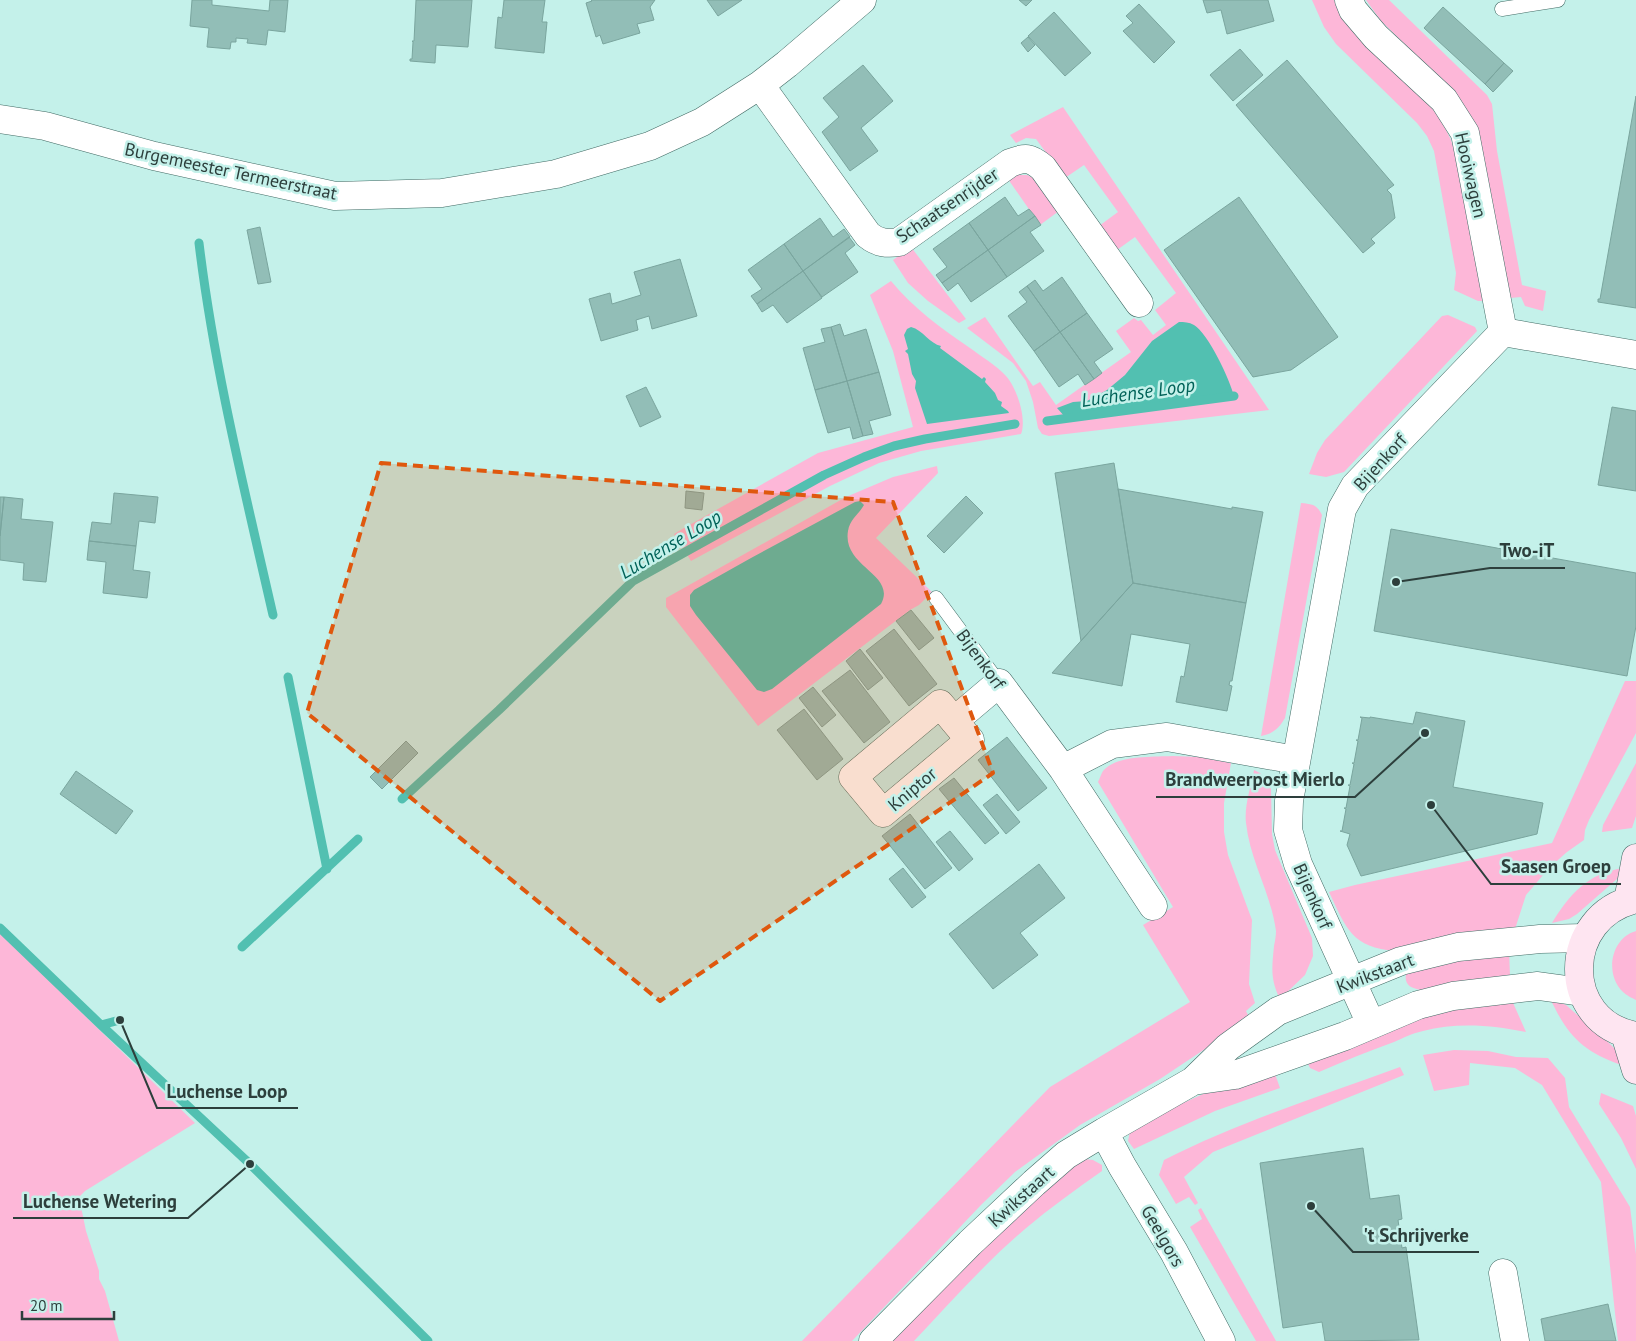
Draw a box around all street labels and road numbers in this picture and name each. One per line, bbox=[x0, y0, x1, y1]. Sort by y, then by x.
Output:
street label: Hooiwagen bbox=[1450, 130, 1492, 220]
street label: Burgemeester Termeerstraat bbox=[123, 137, 339, 205]
street label: Schaatsenrijder bbox=[891, 162, 1003, 248]
street label: Bijenkorf bbox=[1348, 428, 1412, 495]
street label: Bijenkorf bbox=[951, 624, 1011, 695]
street label: Kniptor bbox=[883, 762, 941, 816]
street label: Bijenkorf bbox=[1288, 860, 1338, 933]
street label: Kwikstaart bbox=[1333, 948, 1417, 998]
street label: Kwikstaart bbox=[983, 1160, 1059, 1232]
street label: Geelgors bbox=[1136, 1201, 1190, 1271]

